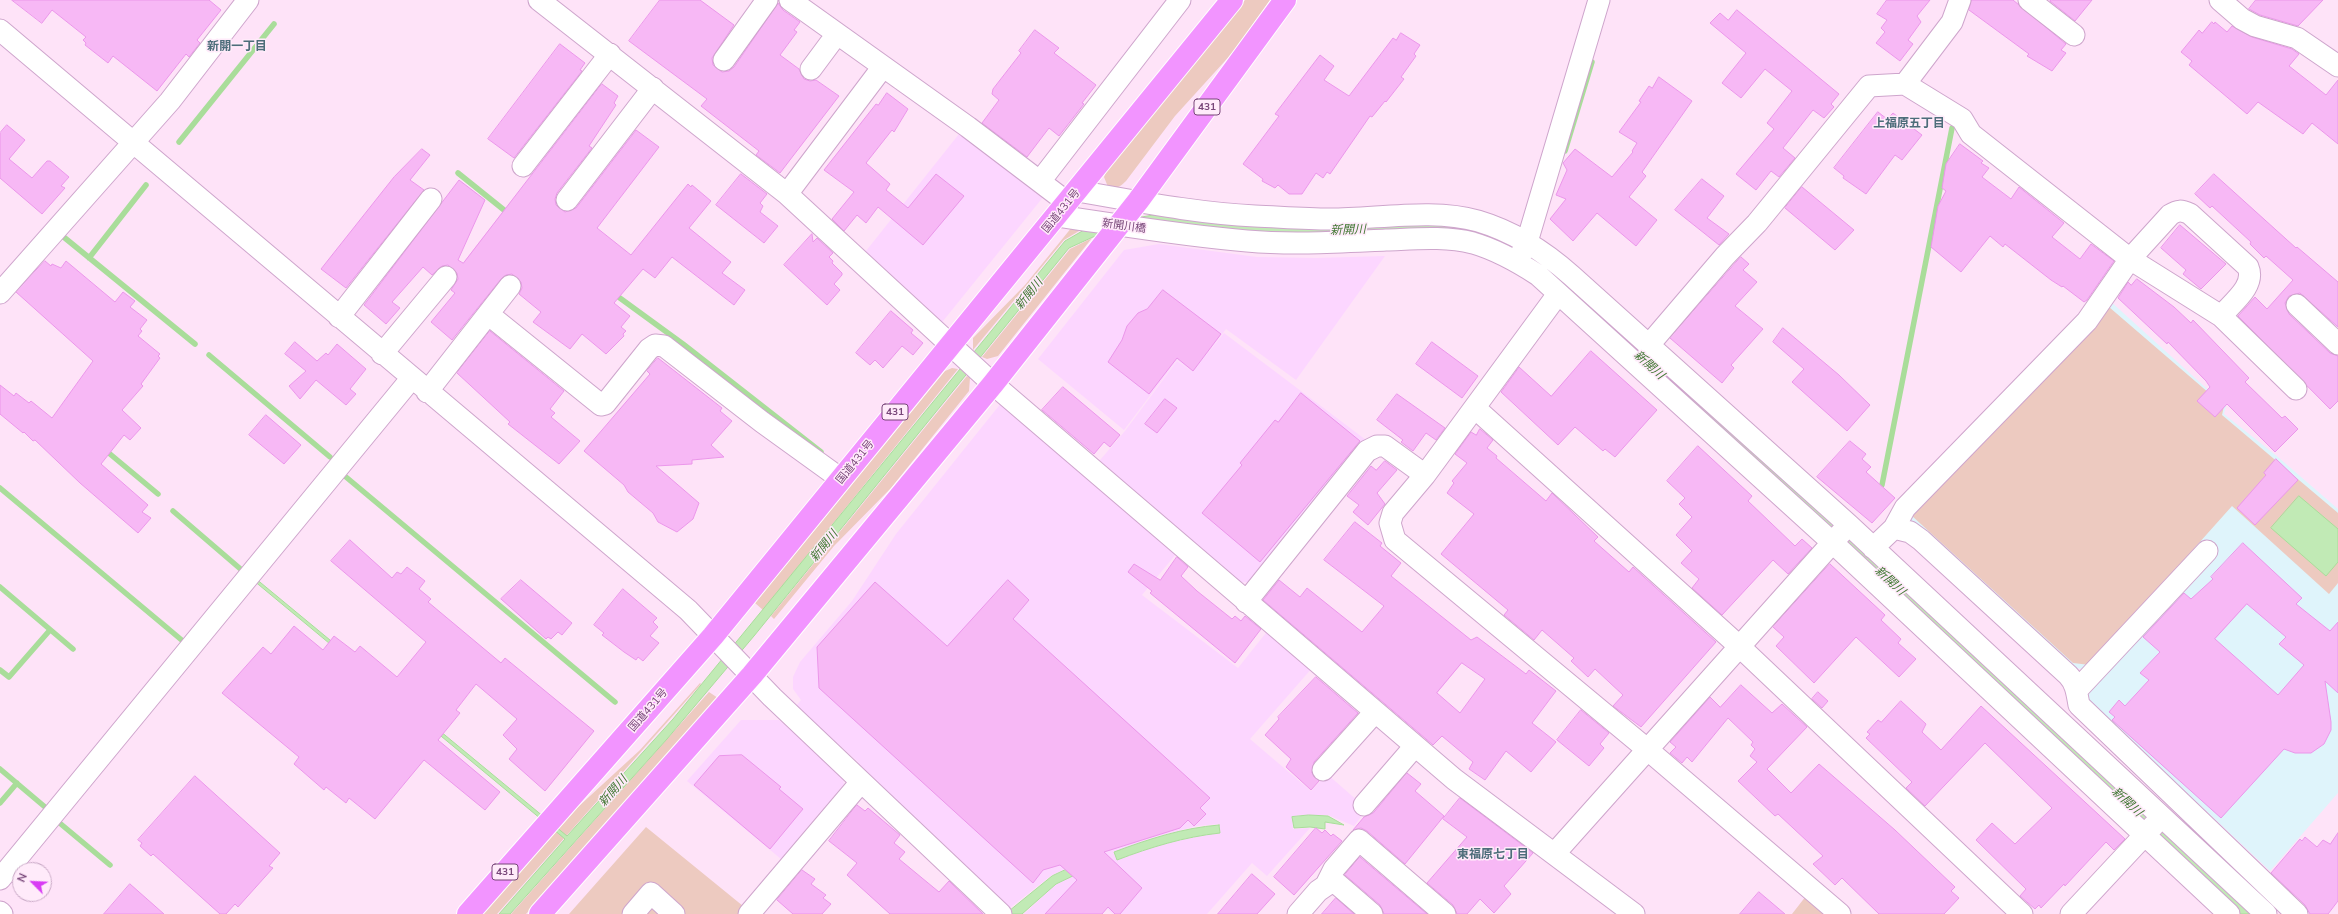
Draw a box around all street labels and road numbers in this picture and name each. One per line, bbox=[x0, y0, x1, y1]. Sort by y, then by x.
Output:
road number: 431 bbox=[1194, 99, 1220, 115]
street label: 国道431号 bbox=[1039, 186, 1083, 236]
street label: 新開川橋 bbox=[1101, 216, 1147, 236]
road number: 431 bbox=[882, 404, 908, 420]
street label: 国道431号 bbox=[833, 437, 877, 487]
street label: 国道431号 bbox=[626, 686, 670, 734]
road number: 431 bbox=[492, 864, 518, 880]

